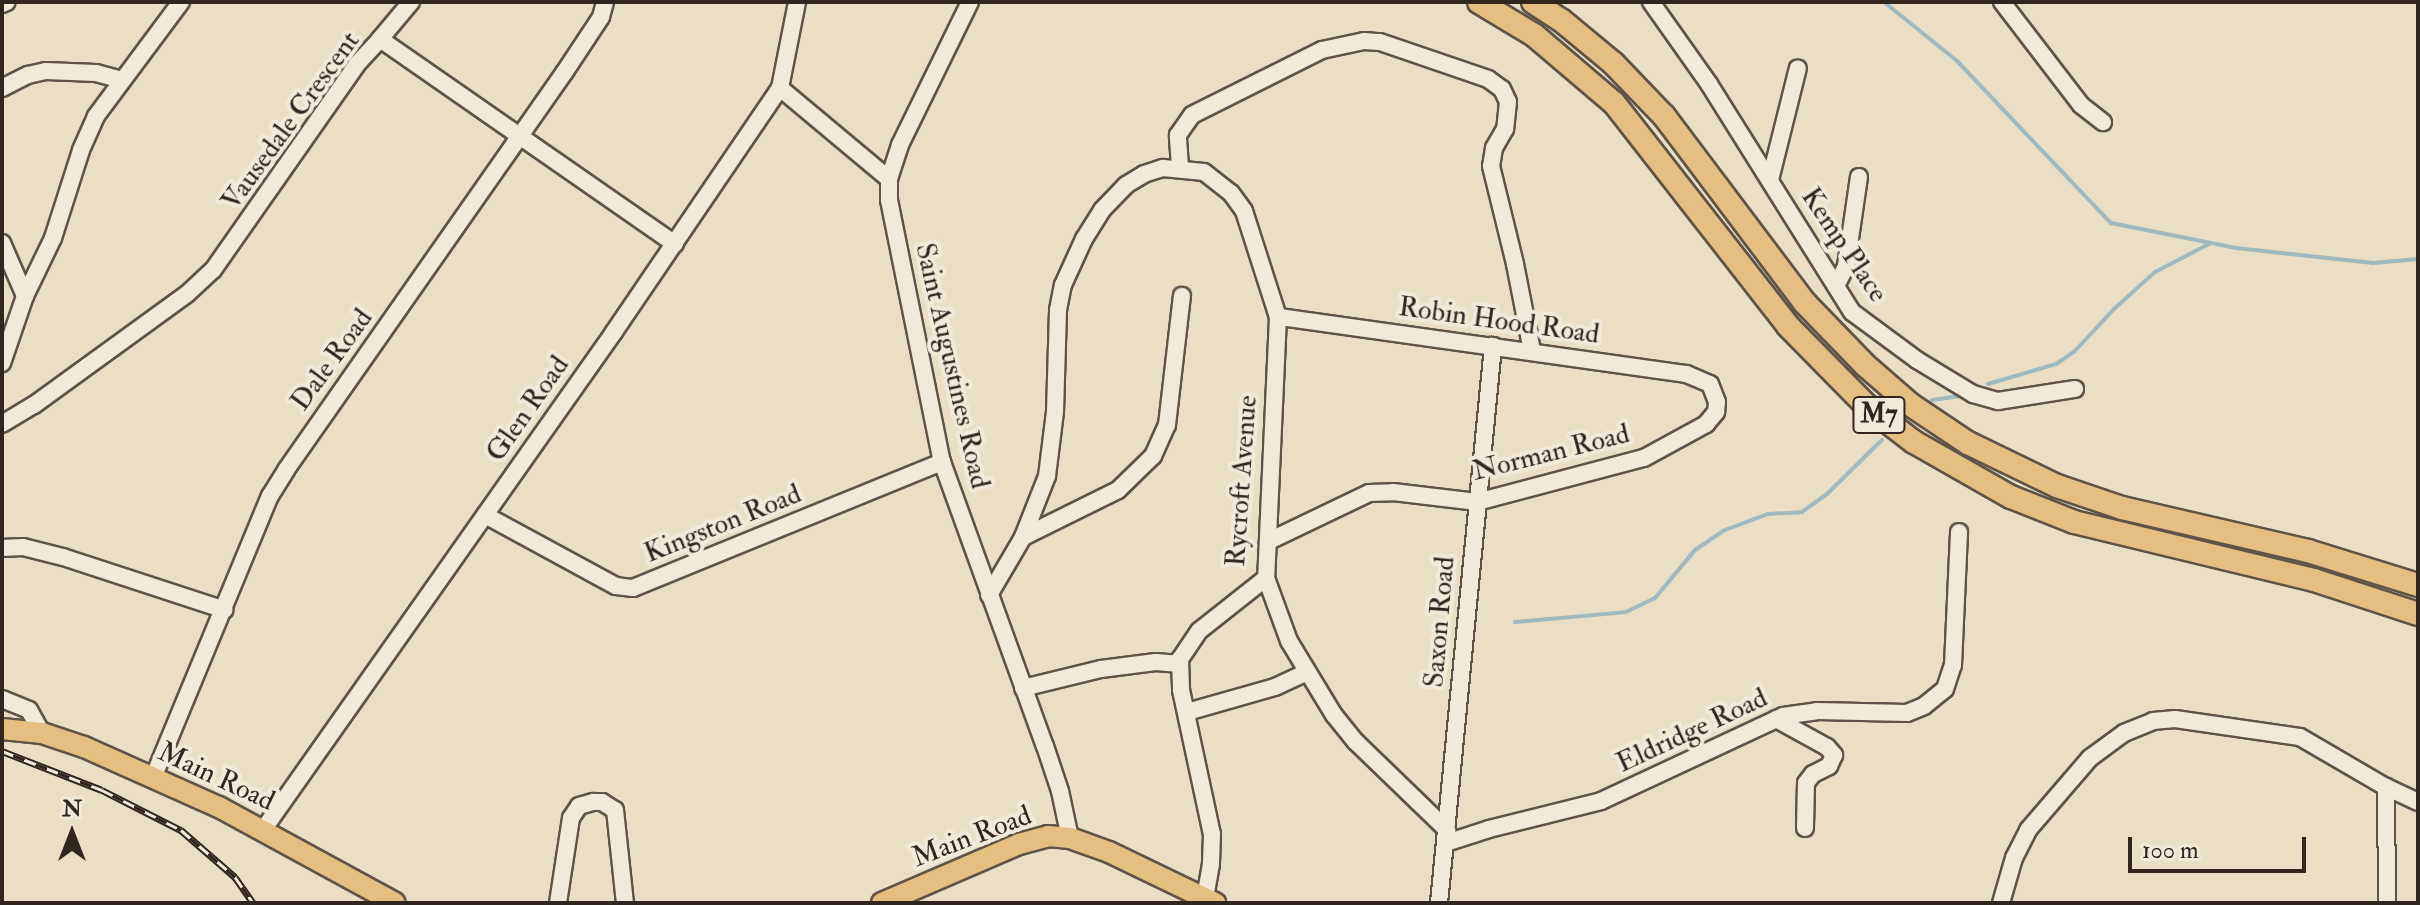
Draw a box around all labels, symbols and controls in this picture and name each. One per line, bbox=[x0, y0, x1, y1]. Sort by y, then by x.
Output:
street label: Vausedale Crescent bbox=[215, 25, 367, 217]
street label: Kemp Place bbox=[1794, 181, 1894, 309]
street label: Saint Augustines Road bbox=[907, 240, 997, 492]
street label: Robin Hood Road bbox=[1396, 290, 1602, 352]
street label: Dale Road bbox=[284, 303, 380, 417]
street label: Glen Road bbox=[479, 350, 577, 468]
road number: M7 bbox=[1851, 393, 1907, 437]
street label: Rycroft Avenue bbox=[1219, 394, 1265, 568]
street label: Norman Road bbox=[1469, 417, 1633, 489]
street label: Kingston Road bbox=[640, 477, 806, 571]
street label: Saxon Road bbox=[1418, 555, 1462, 689]
street label: Eldridge Road bbox=[1611, 681, 1773, 781]
street label: Main Road bbox=[152, 735, 280, 819]
north arrow bbox=[32, 793, 112, 873]
text: N bbox=[62, 795, 82, 823]
street label: Main Road bbox=[908, 799, 1036, 875]
scale bar bbox=[2132, 821, 2310, 871]
text: 100 m bbox=[2142, 835, 2199, 866]

